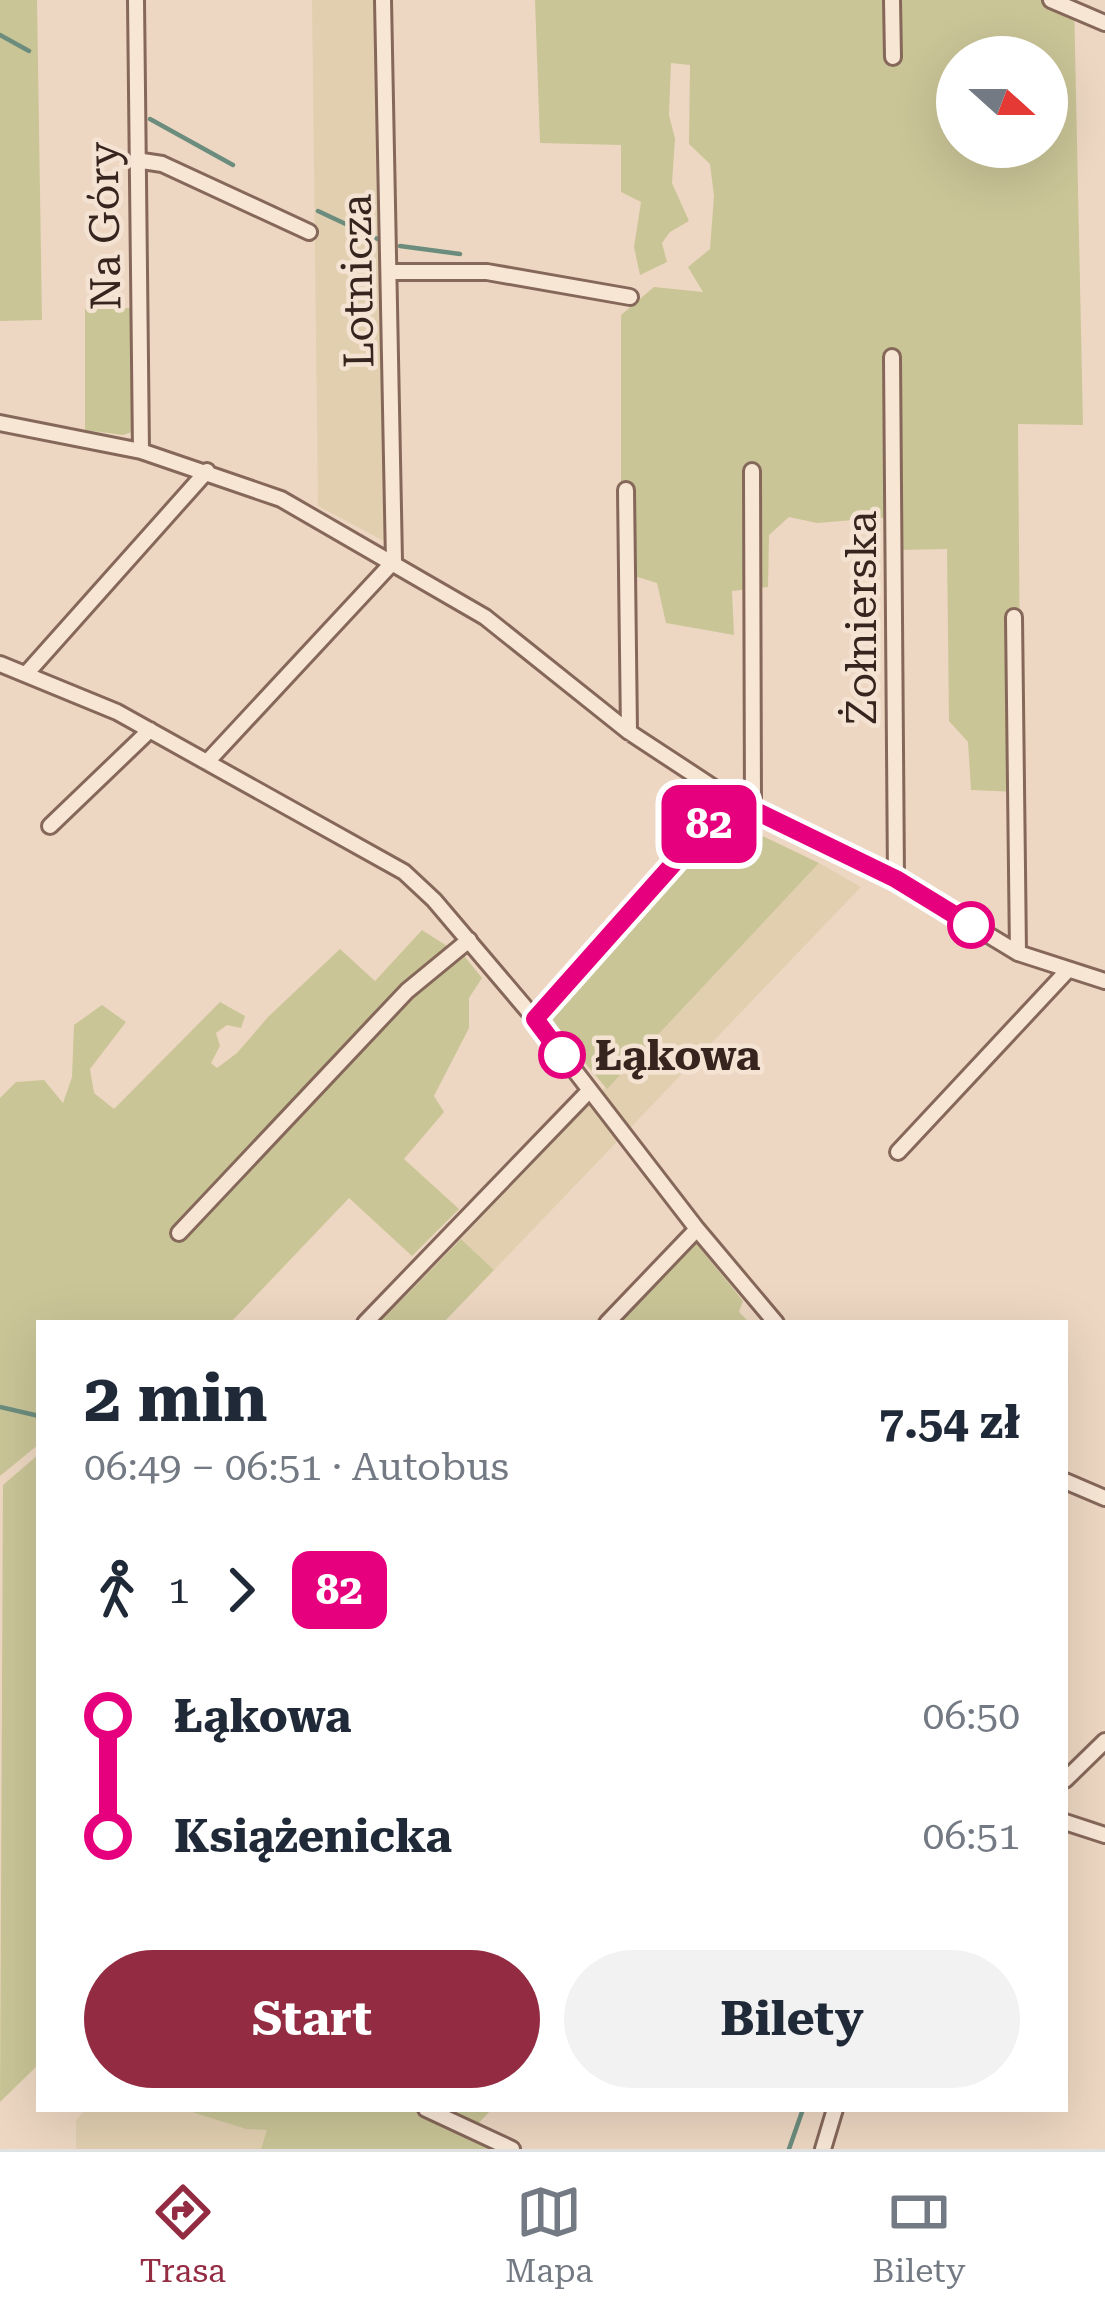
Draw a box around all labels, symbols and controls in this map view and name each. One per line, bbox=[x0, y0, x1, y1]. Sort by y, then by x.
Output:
north arrow bbox=[936, 36, 1068, 168]
map controls bbox=[936, 36, 1068, 168]
street label: Na Góry bbox=[79, 141, 130, 311]
street label: Lotnicza bbox=[331, 193, 384, 368]
street label: Żołnierska bbox=[837, 511, 886, 725]
line badge: 82 bbox=[655, 785, 763, 863]
text: 82 bbox=[685, 799, 733, 848]
unlabelled marker bbox=[949, 903, 993, 947]
place label: Łąkowa bbox=[595, 1031, 761, 1080]
marker: Łąkowa bbox=[540, 1033, 584, 1077]
text: 2 min bbox=[84, 1360, 267, 1437]
text: 7.54 zł bbox=[879, 1396, 1020, 1449]
text: 06:49 – 06:51 · Autobus bbox=[84, 1444, 509, 1490]
icon: walk bbox=[84, 1557, 150, 1623]
icon: forward bbox=[208, 1557, 274, 1623]
text: 82 bbox=[316, 1565, 363, 1614]
text: 1 bbox=[168, 1567, 190, 1613]
text: Łąkowa bbox=[174, 1690, 351, 1743]
text: 06:50 bbox=[923, 1693, 1020, 1739]
text: Książenicka bbox=[174, 1810, 452, 1863]
text: 06:51 bbox=[923, 1813, 1020, 1859]
button: Start bbox=[84, 1950, 540, 2088]
button: Bilety bbox=[564, 1950, 1020, 2088]
tab: Trasa bbox=[140, 2179, 226, 2290]
tab: Mapa bbox=[505, 2179, 593, 2290]
tab: Bilety bbox=[872, 2179, 965, 2290]

